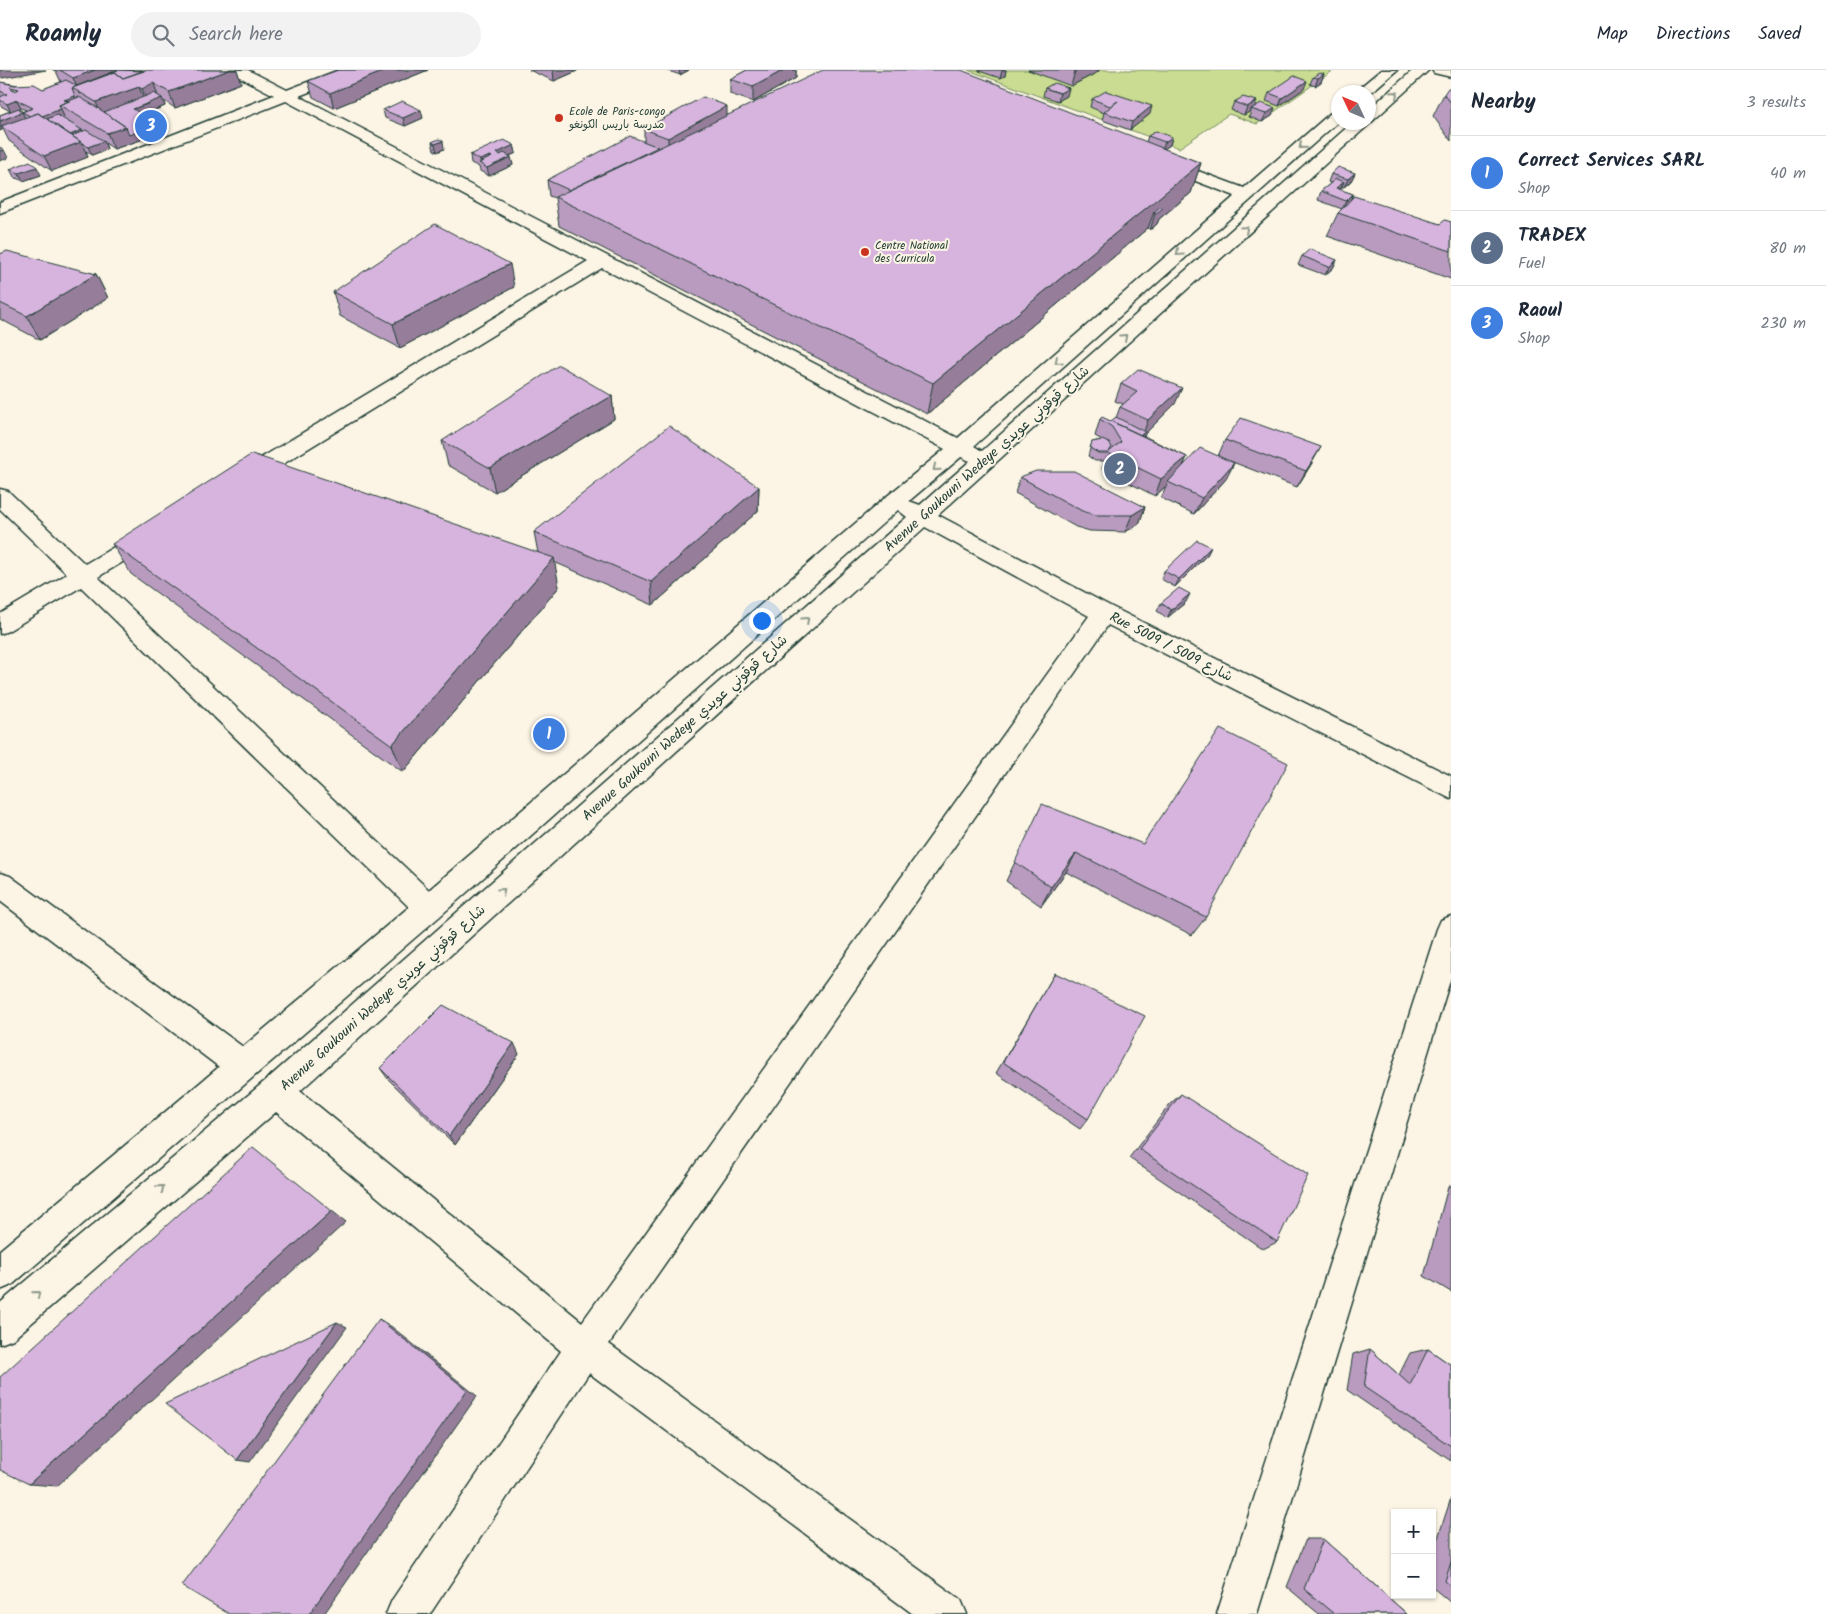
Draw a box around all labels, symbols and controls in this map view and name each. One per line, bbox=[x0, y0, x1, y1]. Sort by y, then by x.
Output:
search box bbox=[131, 12, 481, 57]
text: Roamly bbox=[25, 15, 101, 54]
text: Search here bbox=[189, 20, 283, 50]
text: Map bbox=[1596, 20, 1628, 49]
text: Directions bbox=[1656, 20, 1730, 49]
text: Saved bbox=[1758, 20, 1801, 49]
icon: search bbox=[149, 21, 177, 49]
north arrow bbox=[1331, 85, 1376, 130]
text: Nearby bbox=[1471, 86, 1536, 119]
text: 3 results bbox=[1747, 90, 1806, 115]
one-way arrow bbox=[1390, 91, 1399, 100]
place label: Ecole de Paris-congo مدرسة باريس الكونغو bbox=[568, 103, 665, 134]
pin: 3 bbox=[135, 107, 167, 145]
marker: Ecole de Paris-congo مدرسة باريس الكونغو bbox=[553, 112, 565, 124]
one-way arrow bbox=[1298, 140, 1307, 149]
text: Correct Services SARL bbox=[1518, 146, 1705, 176]
text: 1 bbox=[1485, 161, 1489, 186]
text: 40 m bbox=[1770, 161, 1806, 186]
text: Shop bbox=[1518, 176, 1550, 201]
text: TRADEX bbox=[1518, 221, 1586, 251]
one-way arrow bbox=[1239, 226, 1248, 235]
text: 2 bbox=[1482, 236, 1492, 261]
text: 80 m bbox=[1769, 236, 1806, 261]
place label: Centre National des Curricula bbox=[875, 237, 948, 268]
marker: Centre National des Curricula bbox=[859, 246, 871, 258]
one-way arrow bbox=[1176, 247, 1185, 256]
text: Fuel bbox=[1518, 251, 1545, 276]
text: Raoul bbox=[1518, 296, 1562, 326]
text: 3 bbox=[1483, 311, 1491, 336]
text: 230 m bbox=[1760, 311, 1806, 336]
text: Shop bbox=[1518, 326, 1550, 351]
one-way arrow bbox=[1118, 334, 1127, 343]
one-way arrow bbox=[1055, 355, 1064, 364]
street label: Avenue Goukouni Wedeye شارع قوقوني عويدي bbox=[879, 360, 1095, 558]
pin: 2 bbox=[1104, 450, 1136, 488]
one-way arrow bbox=[933, 462, 942, 470]
street label: Rue 5009 / شارع 5009 bbox=[1106, 606, 1236, 688]
your location bbox=[749, 608, 775, 634]
one-way arrow bbox=[801, 617, 810, 626]
street label: Avenue Goukouni Wedeye شارع قوقوني عويدي bbox=[577, 629, 793, 827]
pin: 1 bbox=[533, 715, 565, 753]
one-way arrow bbox=[497, 888, 506, 897]
street label: Avenue Goukouni Wedeye شارع قوقوني عويدي bbox=[275, 899, 491, 1097]
one-way arrow bbox=[155, 1185, 164, 1194]
one-way arrow bbox=[31, 1291, 40, 1300]
map controls bbox=[1391, 1509, 1436, 1599]
button: + bbox=[1391, 1509, 1436, 1554]
button: − bbox=[1391, 1554, 1436, 1599]

